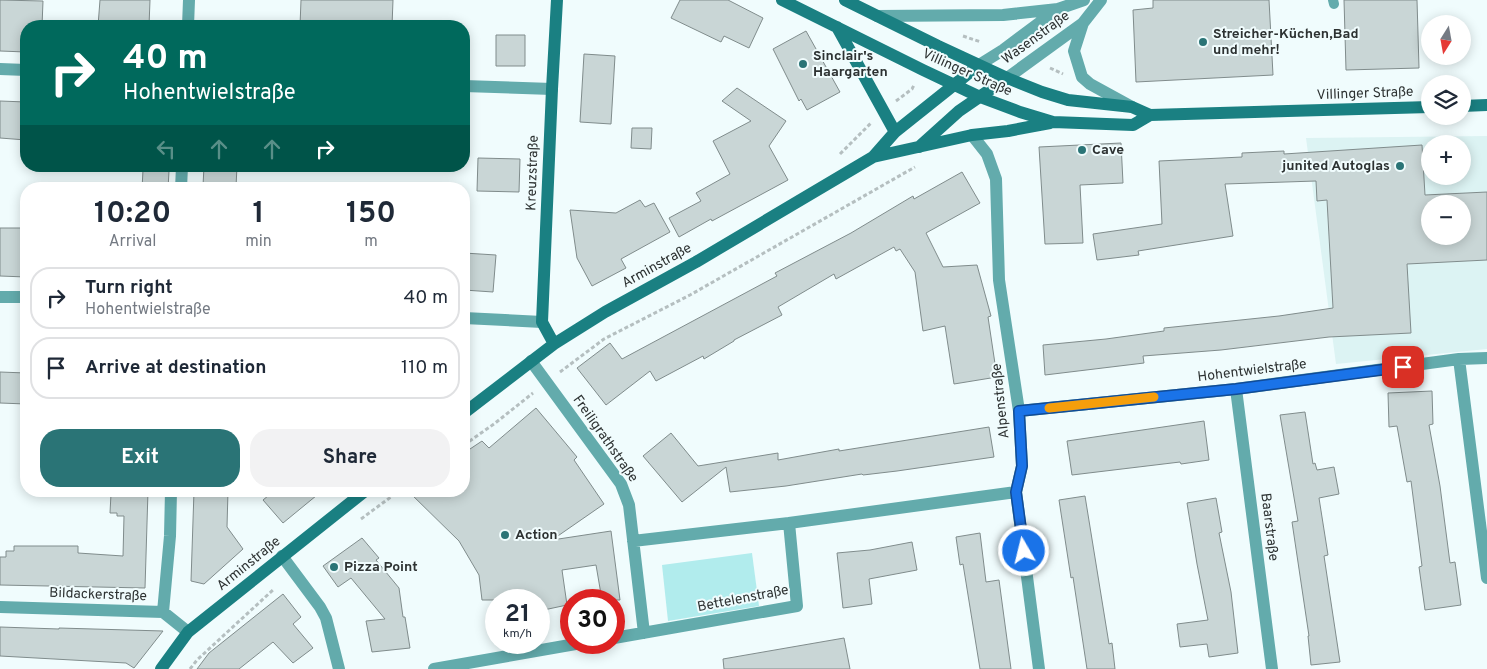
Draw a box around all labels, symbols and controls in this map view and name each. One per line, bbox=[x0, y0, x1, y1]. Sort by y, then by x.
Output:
street label: Wasenstraße bbox=[999, 8, 1073, 68]
north arrow bbox=[1421, 15, 1471, 65]
map controls bbox=[1421, 15, 1471, 245]
place label: Streicher-Küchen,Bad und mehr! bbox=[1213, 26, 1359, 59]
marker: Streicher-Küchen,Bad und mehr! bbox=[1197, 36, 1209, 48]
text: 40 m bbox=[123, 37, 208, 81]
icon: right bbox=[40, 40, 105, 105]
street label: Villinger Straße bbox=[919, 46, 1015, 100]
place label: Sinclair's Haargarten bbox=[813, 48, 888, 81]
marker: Sinclair's Haargarten bbox=[797, 58, 809, 70]
button: layers bbox=[1421, 75, 1471, 125]
text: Hohentwielstraße bbox=[123, 80, 296, 107]
street label: Villinger Straße bbox=[1316, 84, 1414, 104]
icon: left bbox=[152, 135, 180, 163]
icon: ahead bbox=[205, 135, 233, 163]
icon: ahead bbox=[258, 135, 286, 163]
icon: right bbox=[311, 135, 339, 163]
street label: Kreuzstraße bbox=[523, 135, 543, 211]
button: + bbox=[1421, 135, 1471, 185]
place label: Cave bbox=[1092, 142, 1124, 159]
marker: Cave bbox=[1076, 144, 1088, 156]
place label: junited Autoglas bbox=[1281, 158, 1390, 175]
marker: junited Autoglas bbox=[1394, 160, 1406, 172]
button: − bbox=[1421, 195, 1471, 245]
text: 10:20 bbox=[94, 196, 171, 233]
text: 1 bbox=[253, 196, 265, 233]
text: 150 bbox=[346, 196, 396, 233]
text: Arrival bbox=[109, 232, 156, 252]
text: min bbox=[245, 232, 272, 252]
text: m bbox=[364, 232, 378, 252]
street label: Arminstraße bbox=[619, 240, 695, 292]
text: Turn right bbox=[85, 276, 173, 300]
icon: right bbox=[42, 284, 70, 312]
text: 40 m bbox=[403, 286, 448, 310]
text: Hohentwielstraße bbox=[85, 300, 211, 320]
pin bbox=[1382, 346, 1424, 388]
icon: arrive bbox=[1389, 353, 1417, 381]
icon: arrive bbox=[42, 354, 70, 382]
text: Arrive at destination bbox=[85, 356, 266, 380]
text: 110 m bbox=[401, 356, 448, 380]
street label: Hohentwielstraße bbox=[1196, 356, 1308, 386]
street label: Alpenstraße bbox=[989, 362, 1013, 440]
street label: Freiligrathstraße bbox=[569, 392, 641, 486]
button: Exit bbox=[40, 429, 240, 487]
button: Share bbox=[250, 429, 450, 487]
street label: Baarstraße bbox=[1256, 492, 1282, 562]
position arrow bbox=[997, 524, 1049, 576]
place label: Action bbox=[515, 527, 558, 544]
marker: Action bbox=[499, 529, 511, 541]
street label: Arminstraße bbox=[214, 533, 284, 595]
place label: Pizza Point bbox=[344, 559, 418, 576]
marker: Pizza Point bbox=[328, 561, 340, 573]
street label: Bettelenstraße bbox=[696, 582, 790, 616]
street label: Bildackerstraße bbox=[49, 585, 147, 605]
speed limit sign: 30 bbox=[560, 589, 625, 654]
text: 21 bbox=[505, 599, 530, 631]
text: km/h bbox=[503, 626, 532, 642]

